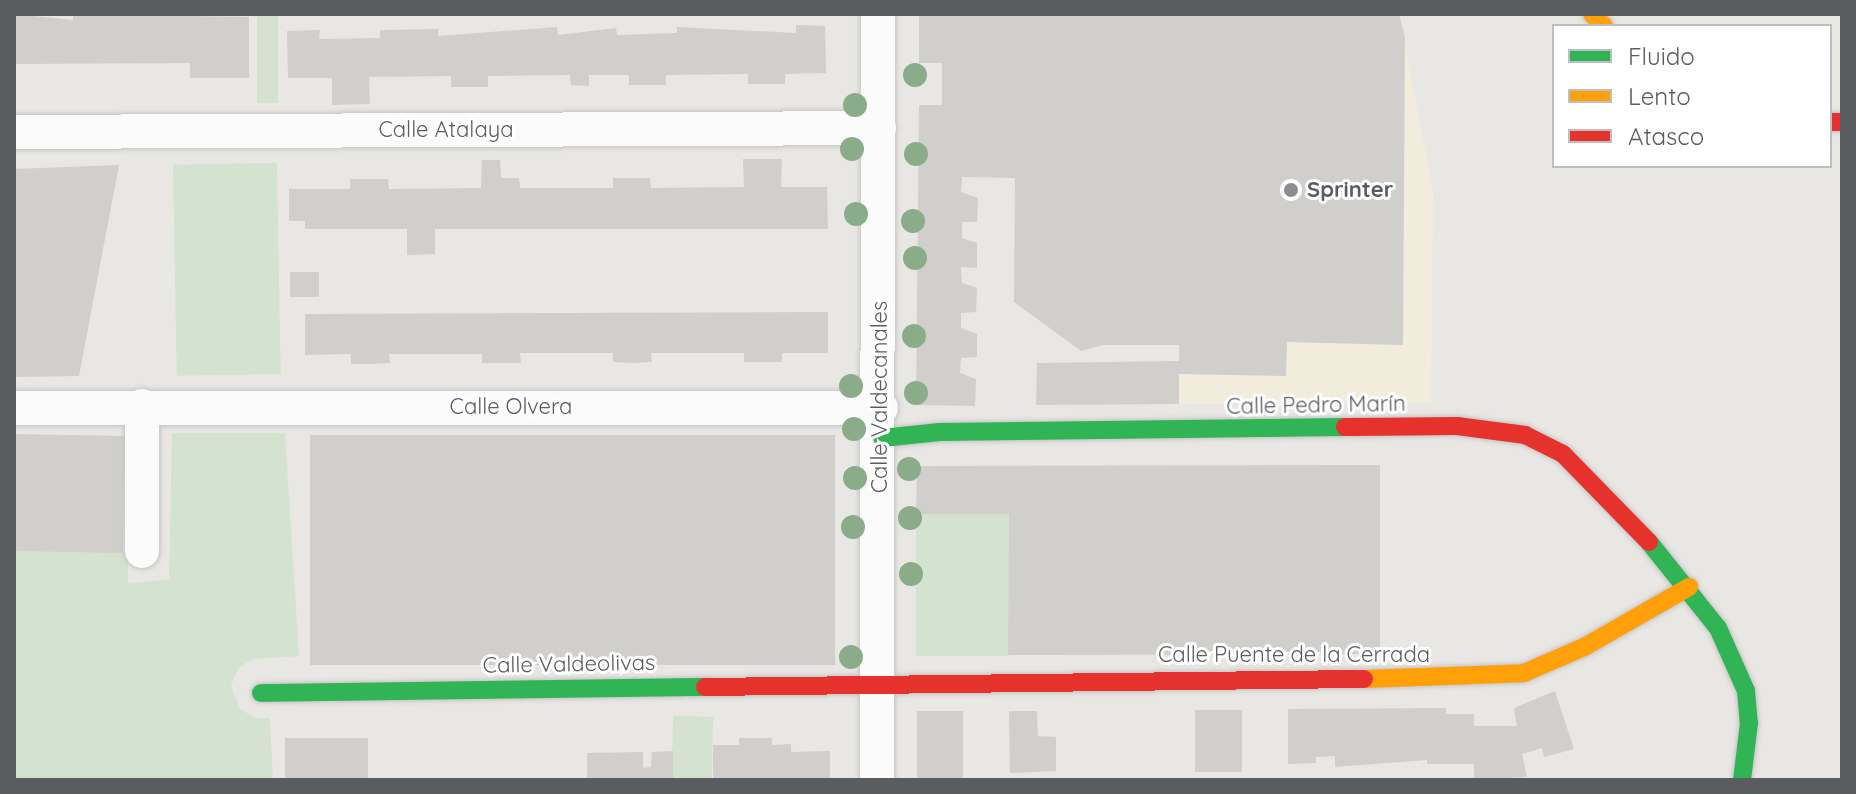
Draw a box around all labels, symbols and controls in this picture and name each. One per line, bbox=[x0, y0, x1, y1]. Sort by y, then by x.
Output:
legend bbox=[1552, 24, 1832, 168]
text: Fluido bbox=[1628, 41, 1695, 71]
text: Lento bbox=[1628, 81, 1691, 111]
street label: Calle Atalaya bbox=[378, 117, 514, 143]
text: Atasco bbox=[1628, 121, 1704, 151]
place label: Sprinter bbox=[1307, 177, 1393, 203]
marker: Sprinter bbox=[1282, 181, 1300, 199]
street label: Calle Valdecanales bbox=[867, 301, 893, 493]
street label: Calle Pedro Marín bbox=[1226, 390, 1406, 420]
street label: Calle Olvera bbox=[450, 394, 572, 420]
street label: Calle Puente de la Cerrada bbox=[1158, 642, 1430, 668]
street label: Calle Valdeolivas bbox=[482, 649, 656, 679]

